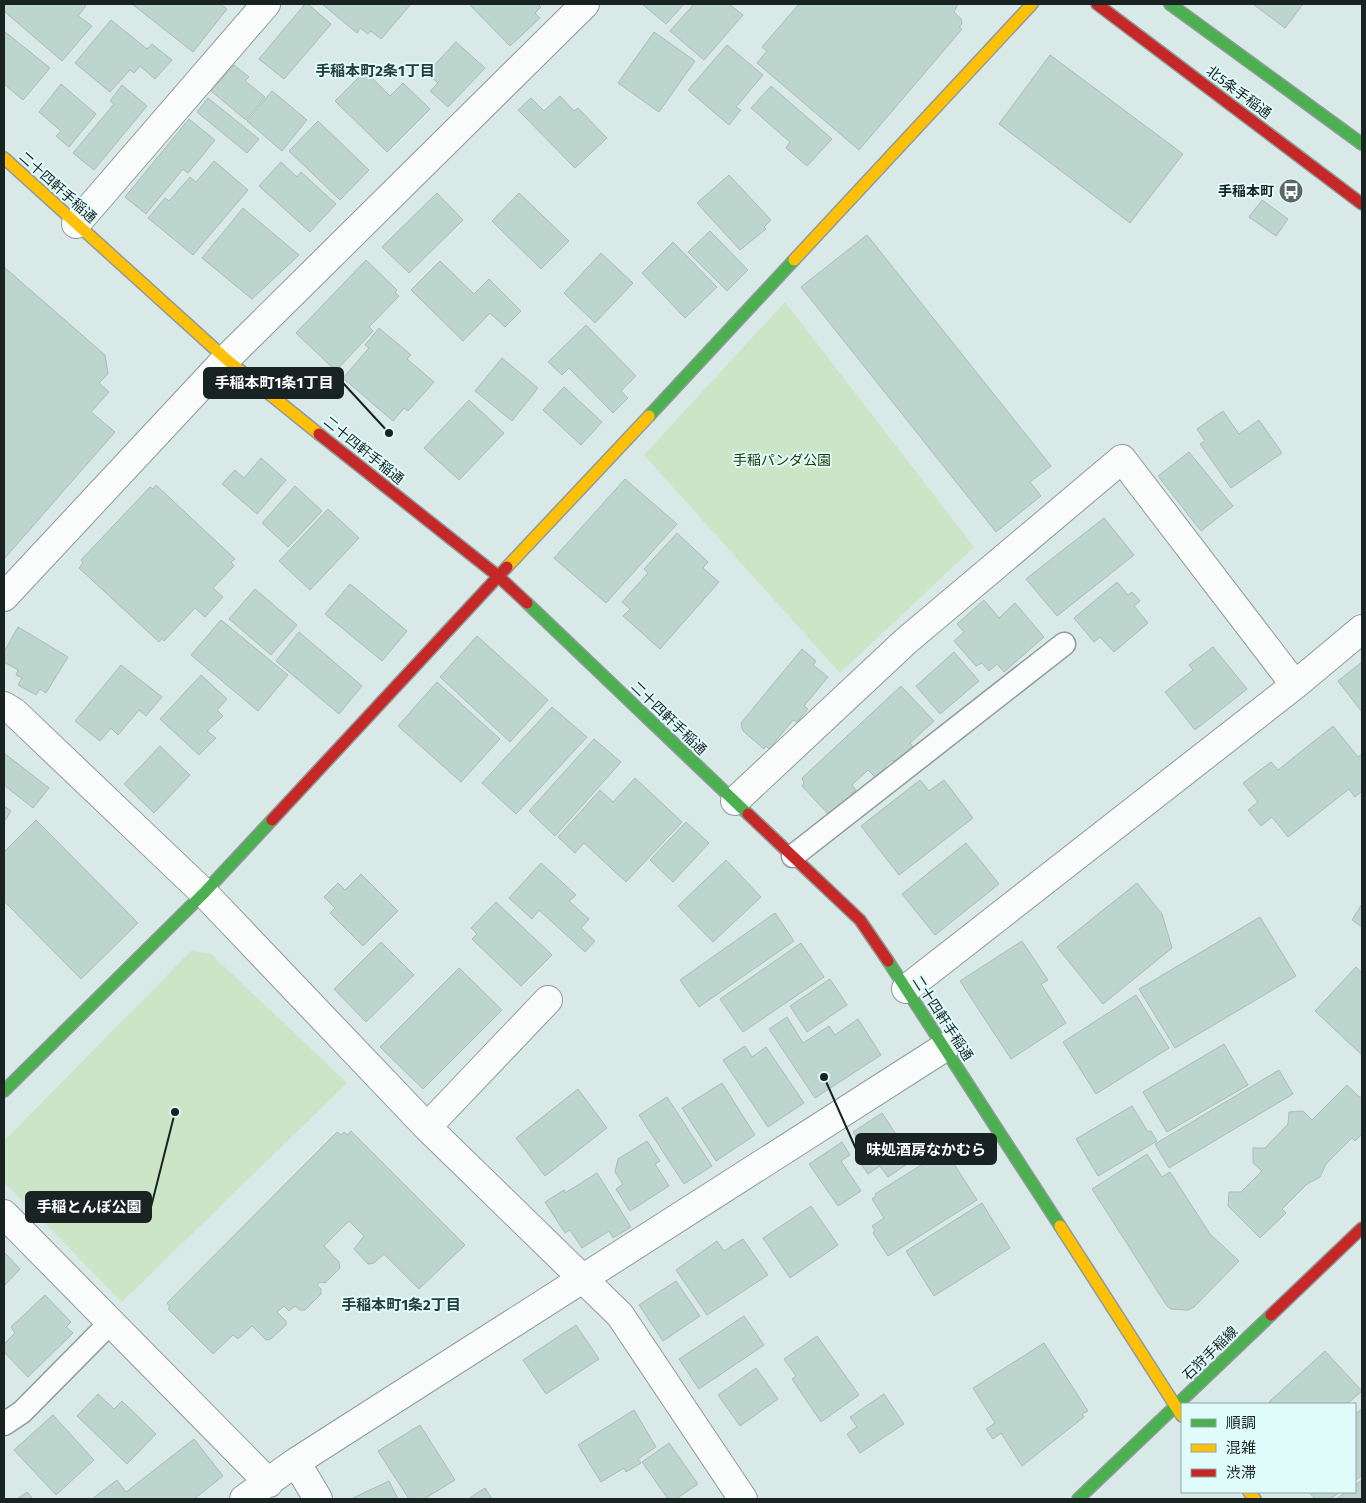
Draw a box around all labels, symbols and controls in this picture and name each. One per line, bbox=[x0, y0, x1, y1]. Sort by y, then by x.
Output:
district label: 手稲本町2条1丁目 bbox=[315, 62, 435, 80]
street label: 北5条手稲通 bbox=[1203, 62, 1275, 122]
street label: 二十四軒手稲通 bbox=[16, 148, 100, 226]
bus stop icon: 手稲本町 bbox=[1278, 178, 1304, 204]
place label: 手稲本町 bbox=[1218, 183, 1274, 200]
callout: 手稲本町1条1丁目 bbox=[204, 368, 343, 398]
text: 手稲本町1条1丁目 bbox=[215, 374, 333, 392]
street label: 二十四軒手稲通 bbox=[320, 413, 407, 488]
park label: 手稲パンダ公園 bbox=[733, 452, 831, 469]
street label: 二十四軒手稲通 bbox=[628, 678, 710, 759]
street label: 二十四軒手稲通 bbox=[909, 973, 976, 1064]
callout: 味処酒房なかむら bbox=[856, 1134, 996, 1164]
text: 味処酒房なかむら bbox=[866, 1141, 986, 1159]
callout: 手稲とんぼ公園 bbox=[26, 1192, 151, 1222]
text: 手稲とんぼ公園 bbox=[36, 1198, 142, 1216]
district label: 手稲本町1条2丁目 bbox=[341, 1296, 461, 1314]
street label: 石狩手稲線 bbox=[1179, 1323, 1241, 1384]
legend bbox=[1181, 1403, 1356, 1493]
text: 順調 bbox=[1226, 1414, 1256, 1432]
text: 混雑 bbox=[1226, 1439, 1256, 1457]
text: 渋滞 bbox=[1226, 1464, 1256, 1482]

